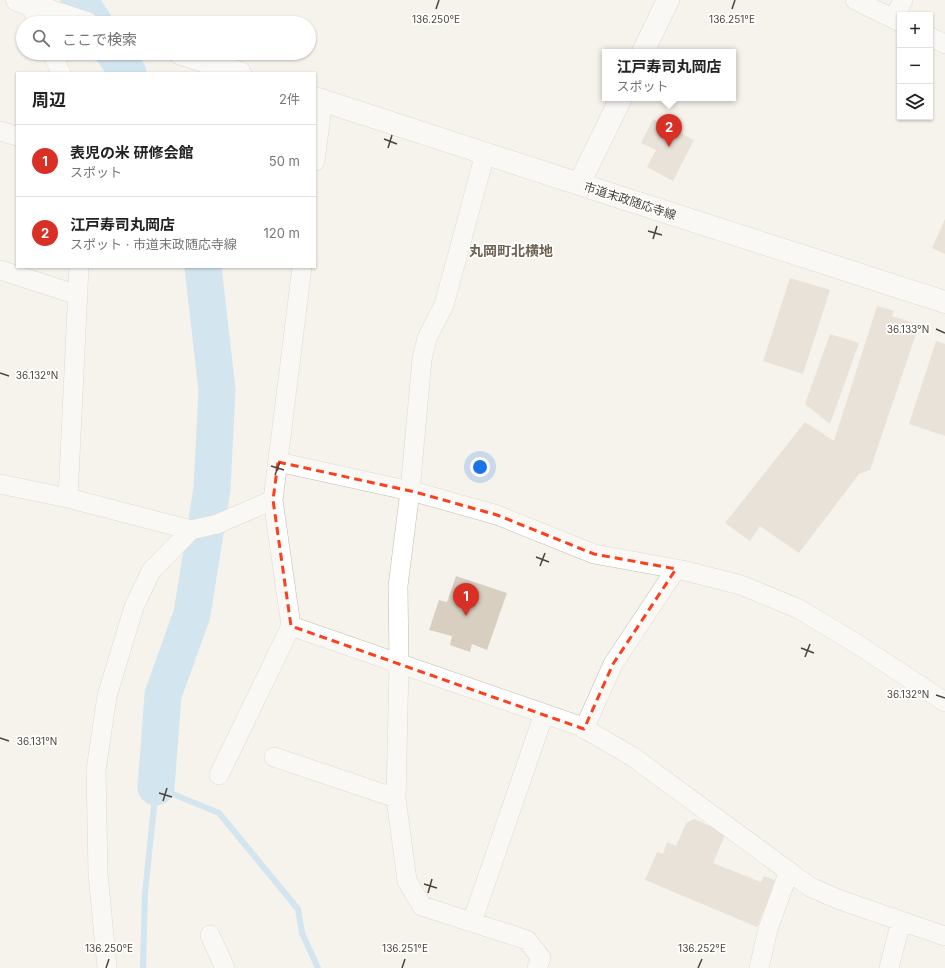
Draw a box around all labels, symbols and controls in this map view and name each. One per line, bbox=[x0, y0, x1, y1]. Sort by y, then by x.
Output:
map controls bbox=[897, 12, 933, 120]
button: + bbox=[897, 12, 933, 48]
text: 136.250°E bbox=[412, 13, 460, 25]
text: 136.251°E bbox=[709, 13, 755, 25]
search box bbox=[16, 16, 316, 60]
icon: search bbox=[30, 27, 52, 49]
text: ここで検索 bbox=[62, 30, 137, 49]
button: − bbox=[897, 48, 933, 84]
popup bbox=[602, 49, 736, 101]
text: 江戸寿司丸岡店 bbox=[616, 57, 722, 76]
text: スポット bbox=[616, 78, 669, 94]
button: layers bbox=[897, 84, 933, 120]
text: 周辺 bbox=[32, 90, 66, 110]
text: 2件 bbox=[279, 91, 300, 107]
pin: 2 bbox=[656, 114, 682, 147]
text: 表児の米 研修会館 bbox=[70, 143, 194, 162]
text: 1 bbox=[42, 153, 48, 169]
text: 50 m bbox=[269, 153, 300, 169]
text: スポット bbox=[70, 164, 122, 180]
street label: 市道末政随応寺線 bbox=[582, 179, 678, 222]
text: 江戸寿司丸岡店 bbox=[70, 215, 175, 234]
text: 2 bbox=[41, 225, 49, 241]
text: 120 m bbox=[264, 225, 300, 241]
text: スポット · 市道末政随応寺線 bbox=[70, 236, 237, 252]
district label: 丸岡町北横地 bbox=[469, 242, 553, 259]
text: 36.133°N bbox=[887, 323, 929, 335]
text: 36.132°N bbox=[16, 369, 58, 381]
your location bbox=[470, 457, 490, 477]
pin: 1 bbox=[453, 583, 479, 616]
text: 36.132°N bbox=[887, 688, 929, 700]
text: 36.131°N bbox=[17, 735, 57, 747]
text: 136.250°E bbox=[85, 942, 133, 954]
text: 136.251°E bbox=[382, 942, 428, 954]
text: 136.252°E bbox=[678, 942, 726, 954]

